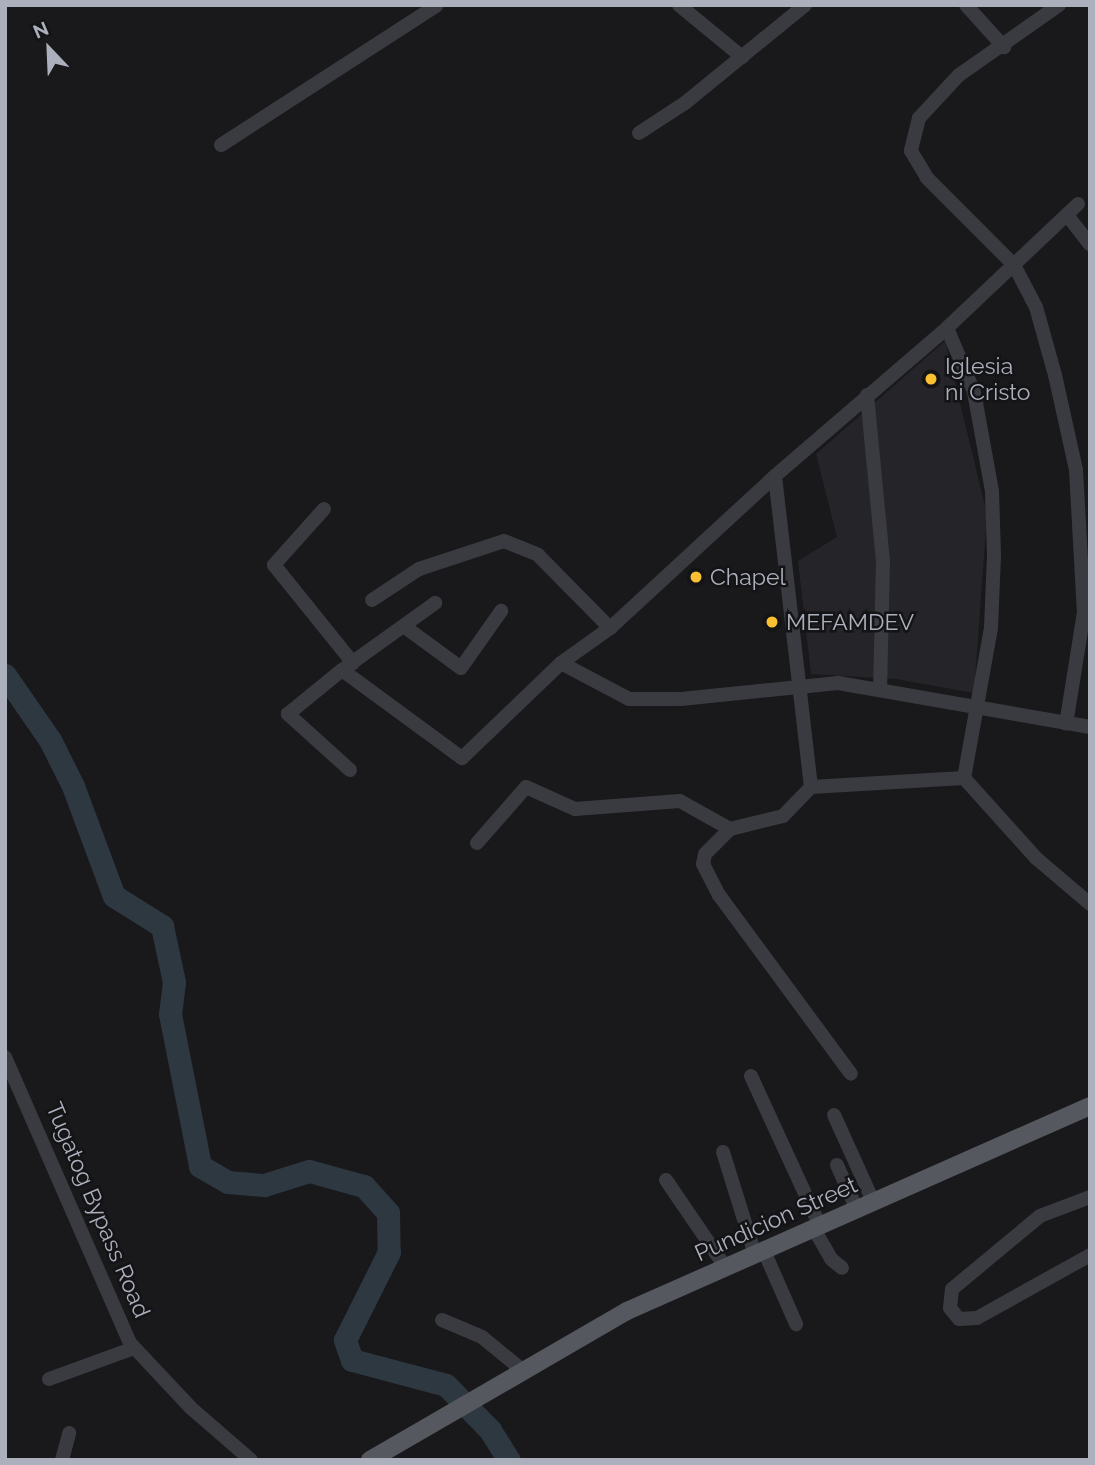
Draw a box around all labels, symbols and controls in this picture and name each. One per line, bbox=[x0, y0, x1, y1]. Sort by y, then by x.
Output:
north arrow bbox=[14, 14, 84, 84]
text: N bbox=[30, 17, 52, 43]
place label: Iglesia ni Cristo bbox=[945, 352, 1030, 406]
marker: Iglesia ni Cristo bbox=[923, 371, 939, 387]
place label: Chapel bbox=[710, 563, 786, 591]
marker: Chapel bbox=[688, 569, 704, 585]
place label: MEFAMDEV bbox=[786, 608, 914, 636]
marker: MEFAMDEV bbox=[764, 614, 780, 630]
street label: Tugatog Bypass Road bbox=[40, 1098, 156, 1322]
street label: Pundicion Street bbox=[690, 1171, 862, 1267]

